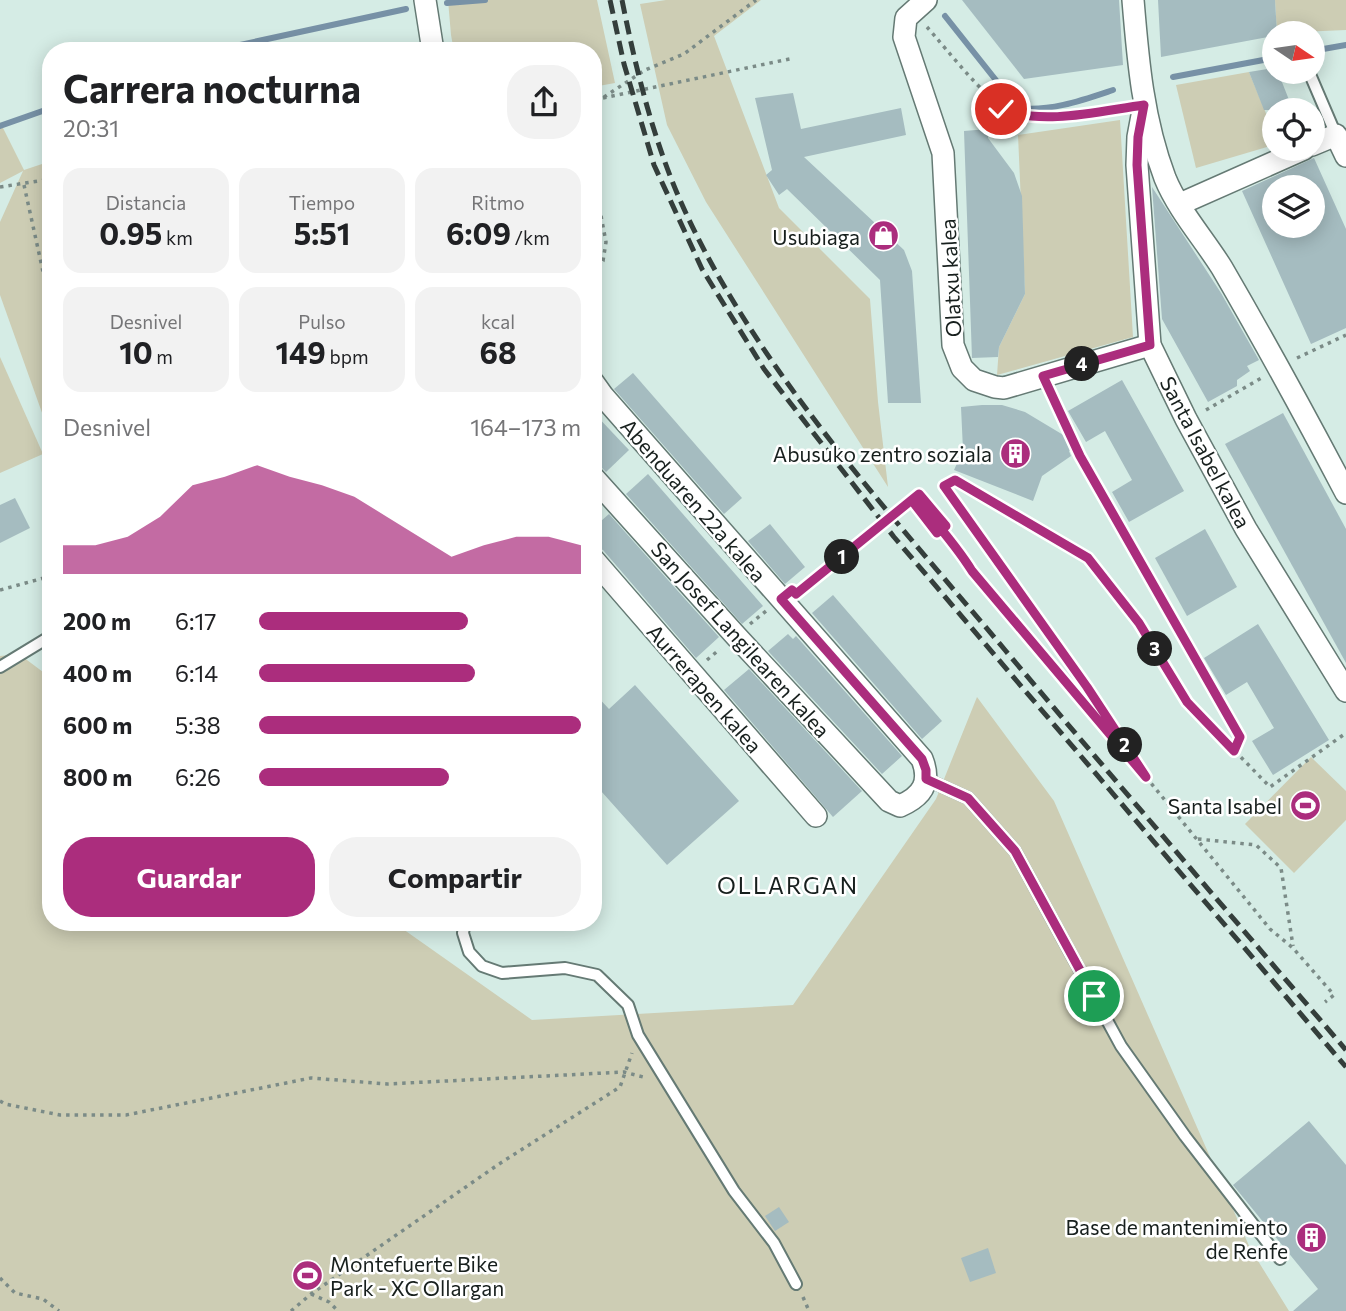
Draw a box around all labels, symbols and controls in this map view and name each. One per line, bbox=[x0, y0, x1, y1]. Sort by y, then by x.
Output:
north arrow bbox=[1262, 21, 1325, 84]
map controls bbox=[1262, 21, 1325, 238]
text: Carrera nocturna bbox=[63, 64, 361, 111]
button: share bbox=[507, 65, 581, 139]
pin bbox=[971, 79, 1031, 139]
icon: check bbox=[982, 90, 1020, 128]
button: locate bbox=[1262, 98, 1325, 161]
text: 20:31 bbox=[63, 114, 119, 142]
button: layers bbox=[1262, 175, 1325, 238]
text: Distancia bbox=[106, 191, 186, 214]
text: Tiempo bbox=[289, 191, 355, 214]
text: Ritmo bbox=[471, 191, 525, 214]
text: 0.95 bbox=[99, 214, 162, 251]
text: 5:51 bbox=[294, 214, 350, 251]
text: 6:09 bbox=[446, 214, 511, 251]
street label: Olatxu kalea bbox=[934, 218, 966, 338]
shop icon: Usubiaga bbox=[866, 219, 900, 253]
place label: Usubiaga bbox=[772, 224, 860, 249]
text: km bbox=[162, 226, 193, 249]
text: /km bbox=[511, 226, 550, 249]
text: Desnivel bbox=[110, 310, 182, 333]
text: Pulso bbox=[298, 310, 346, 333]
text: kcal bbox=[481, 310, 515, 333]
text: 10 bbox=[119, 333, 153, 370]
text: 149 bbox=[275, 333, 326, 370]
text: 68 bbox=[479, 333, 517, 370]
text: m bbox=[153, 345, 173, 368]
text: bpm bbox=[326, 345, 369, 368]
pin: 4 bbox=[1064, 346, 1100, 382]
text: 4 bbox=[1076, 352, 1087, 375]
street label: Santa Isabel kalea bbox=[1156, 372, 1256, 532]
text: Desnivel bbox=[63, 413, 151, 441]
text: 164–173 m bbox=[470, 413, 581, 441]
street label: Abenduaren 22a kalea bbox=[616, 413, 772, 587]
building icon: Abusuko zentro soziala bbox=[998, 436, 1032, 470]
place label: Abusuko zentro soziala bbox=[773, 441, 992, 466]
street label: San Josef Langilearen kalea bbox=[646, 536, 836, 742]
pin: 1 bbox=[824, 540, 860, 574]
text: 1 bbox=[837, 545, 846, 568]
text: 200 m bbox=[63, 607, 131, 635]
text: 6:17 bbox=[175, 607, 216, 635]
street label: Aurrerapen kalea bbox=[642, 619, 768, 757]
pin: 3 bbox=[1138, 632, 1172, 666]
text: 3 bbox=[1149, 637, 1160, 660]
text: 400 m bbox=[63, 659, 132, 687]
text: 6:14 bbox=[175, 659, 218, 687]
text: 600 m bbox=[63, 711, 132, 739]
text: 5:38 bbox=[175, 711, 221, 739]
pin: 2 bbox=[1108, 728, 1142, 762]
text: 2 bbox=[1119, 733, 1130, 756]
text: 800 m bbox=[63, 763, 132, 791]
text: 6:26 bbox=[175, 763, 221, 791]
sports icon: Santa Isabel bbox=[1288, 788, 1322, 822]
place label: Santa Isabel bbox=[1168, 793, 1282, 818]
button: Guardar bbox=[63, 837, 315, 917]
button: Compartir bbox=[329, 837, 581, 917]
district label: OLLARGAN bbox=[717, 871, 859, 899]
pin bbox=[1064, 966, 1124, 1026]
icon: arrive bbox=[1075, 977, 1113, 1015]
place label: Base de mantenimiento de Renfe bbox=[1065, 1214, 1288, 1263]
building icon: Base de mantenimiento de Renfe bbox=[1294, 1221, 1328, 1255]
place label: Montefuerte Bike Park - XC Ollargan bbox=[330, 1251, 504, 1300]
sports icon: Montefuerte Bike Park - XC Ollargan bbox=[290, 1258, 324, 1292]

